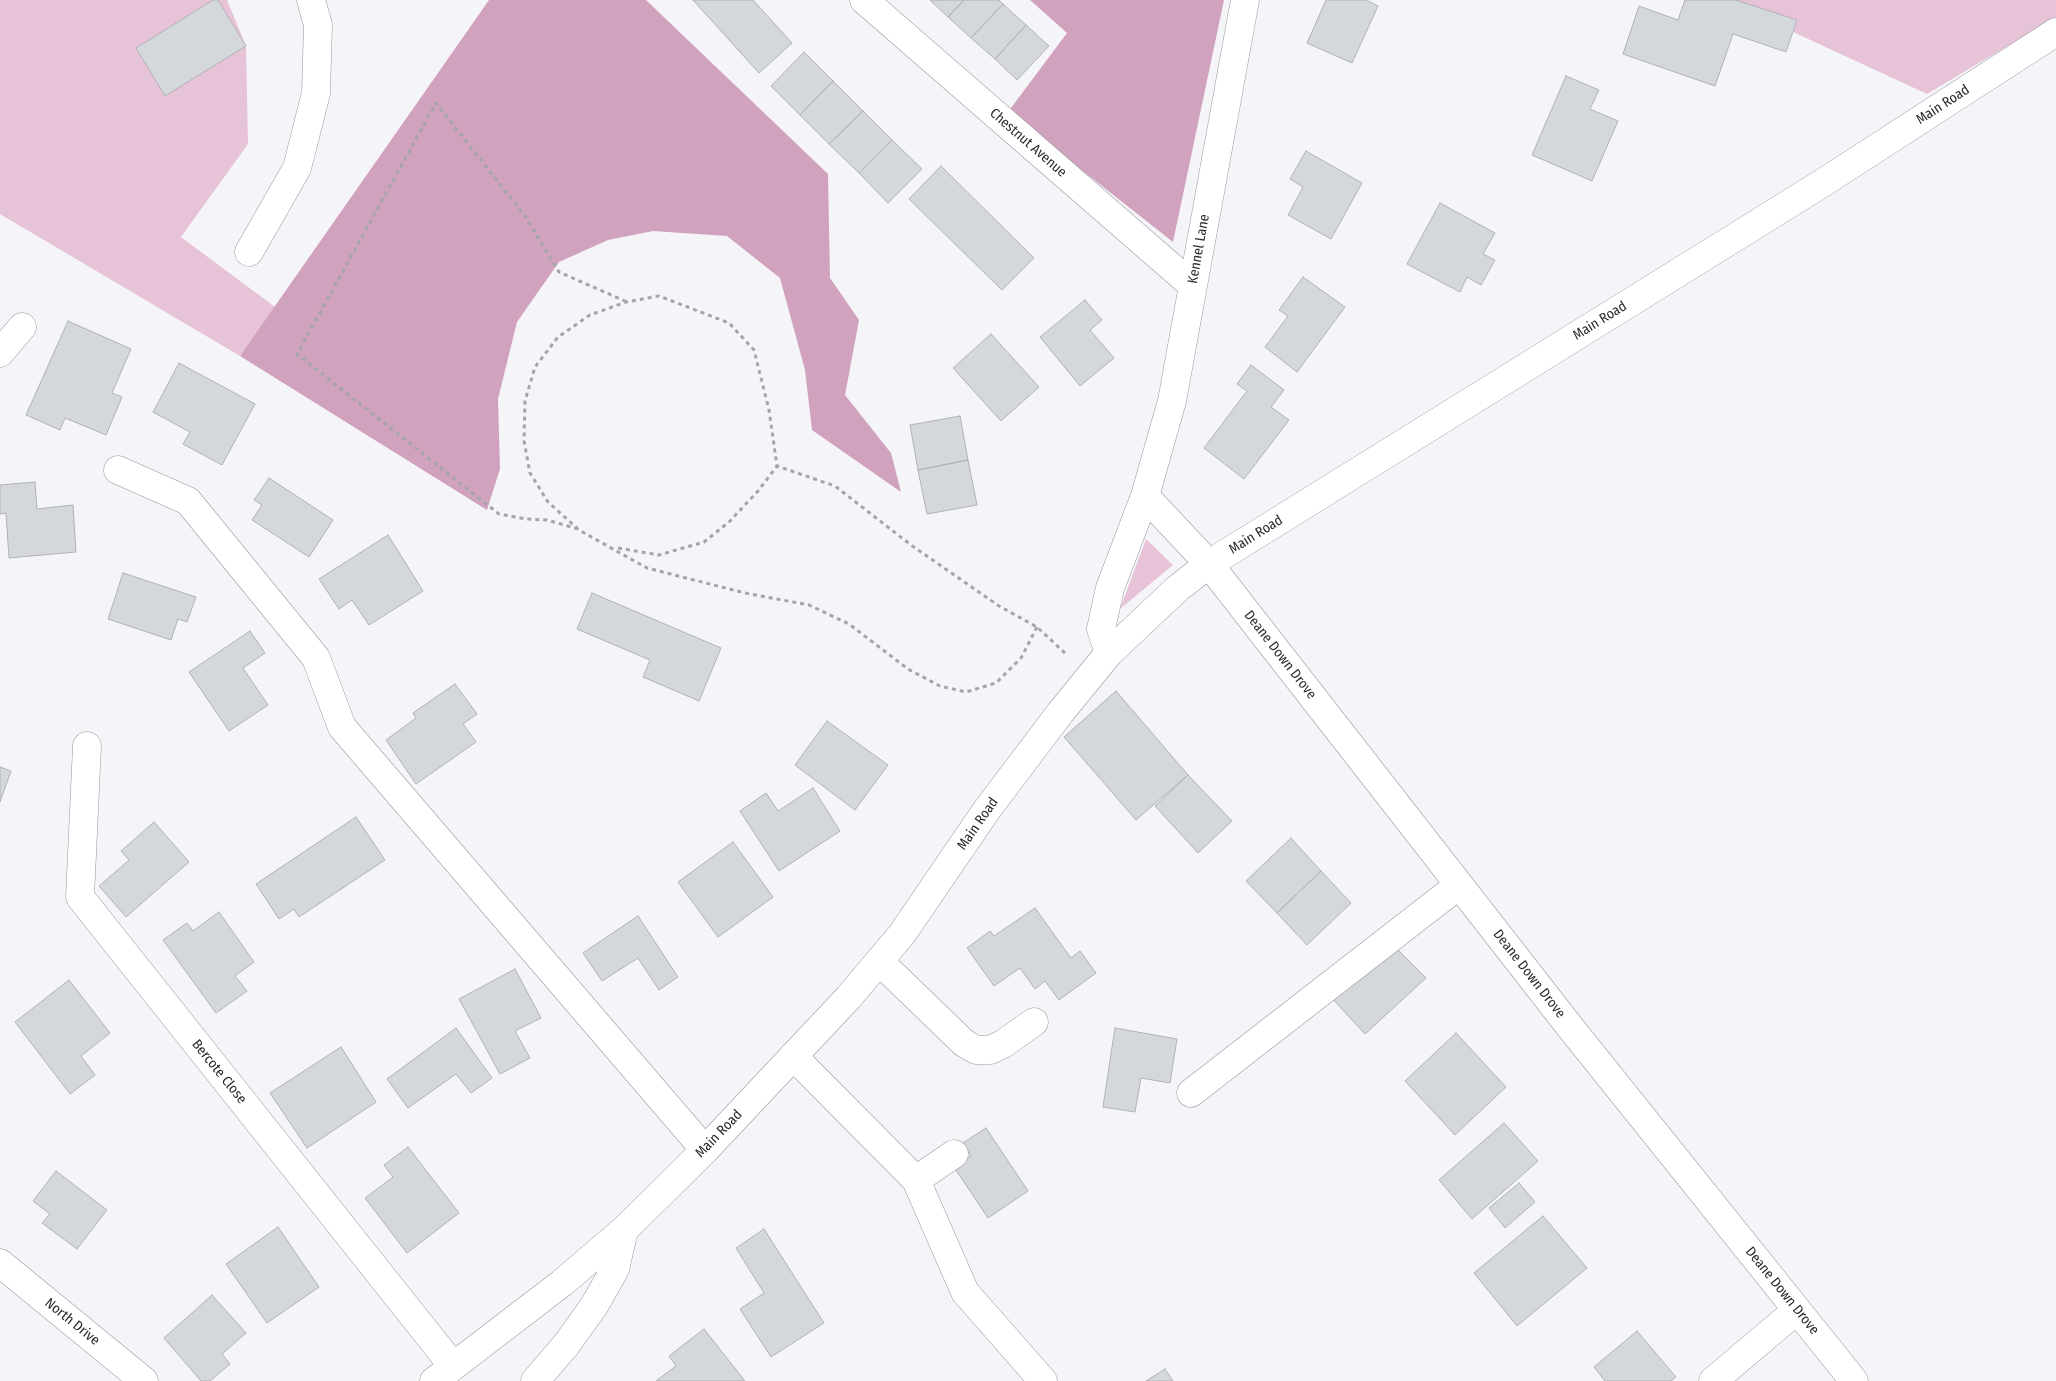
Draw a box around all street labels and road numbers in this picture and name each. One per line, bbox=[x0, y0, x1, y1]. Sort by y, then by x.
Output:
street label: Main Road bbox=[1913, 82, 1973, 128]
street label: Chestnut Avenue bbox=[986, 105, 1070, 181]
street label: Kennel Lane bbox=[1185, 213, 1213, 285]
street label: Main Road bbox=[1570, 298, 1630, 344]
street label: Main Road bbox=[1226, 512, 1286, 558]
street label: Deane Down Drove bbox=[1240, 607, 1320, 703]
street label: Main Road bbox=[954, 795, 1002, 853]
street label: Deane Down Drove bbox=[1489, 926, 1569, 1022]
street label: Bercote Close bbox=[188, 1037, 250, 1107]
street label: Main Road bbox=[692, 1107, 746, 1161]
street label: Deane Down Drove bbox=[1742, 1244, 1822, 1338]
street label: North Drive bbox=[41, 1295, 103, 1349]

